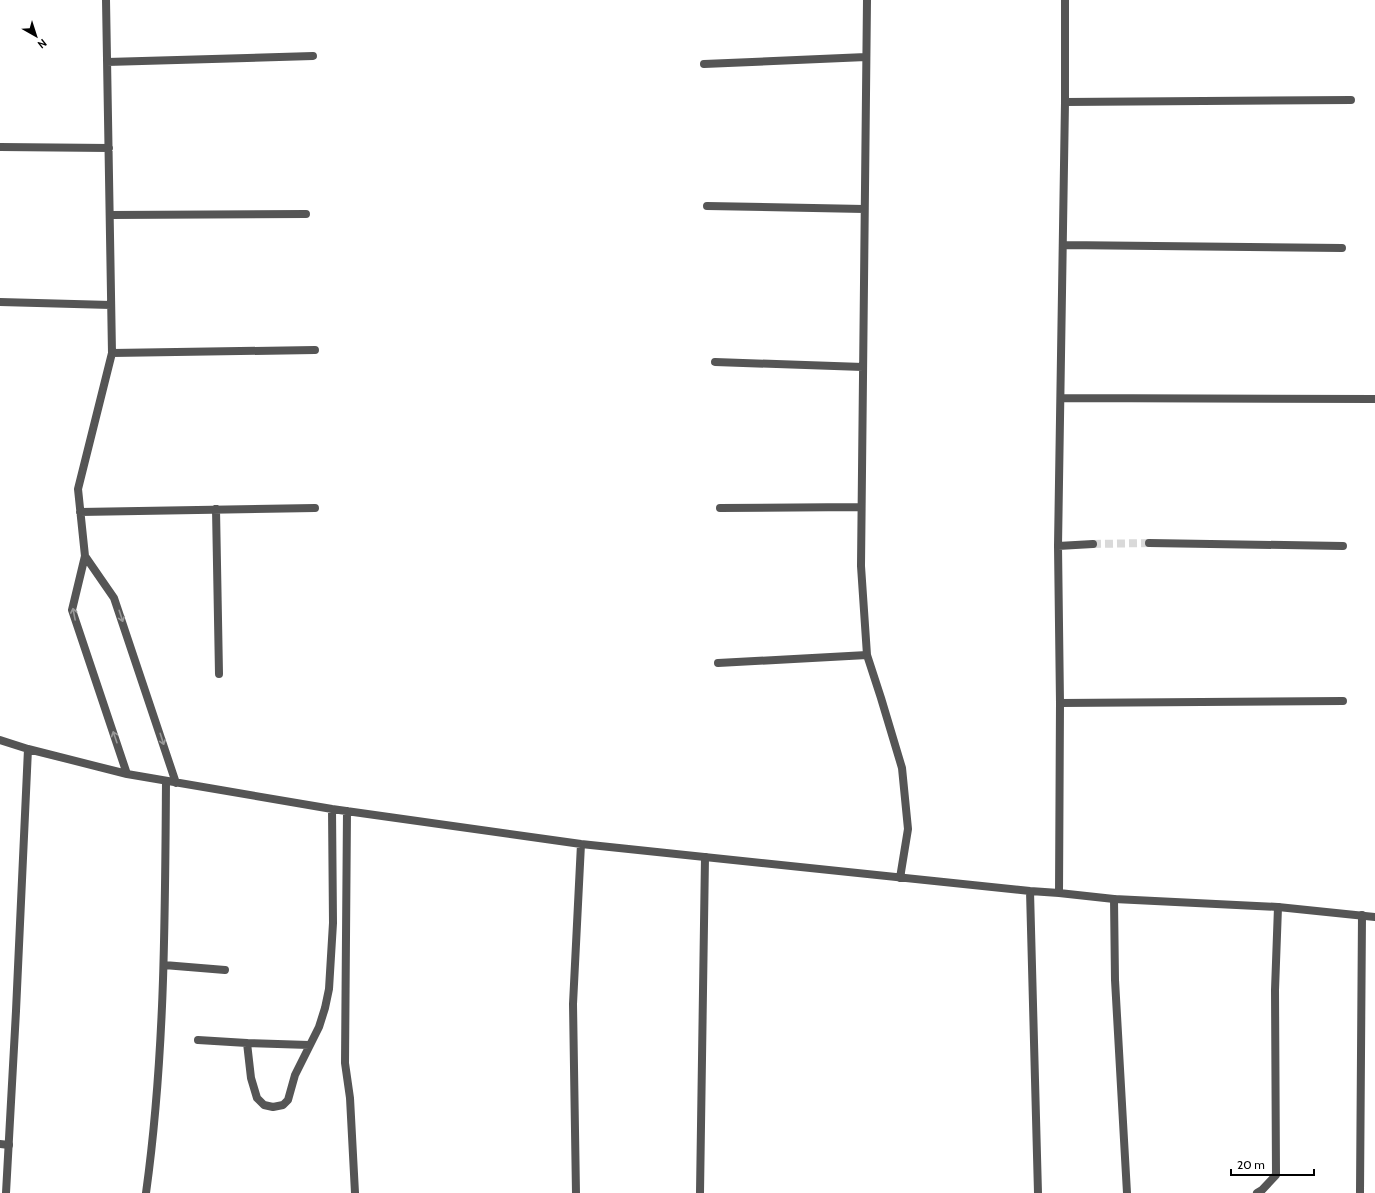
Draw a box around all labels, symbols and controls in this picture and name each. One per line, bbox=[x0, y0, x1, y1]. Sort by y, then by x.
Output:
north arrow bbox=[16, 16, 56, 56]
text: N bbox=[35, 36, 50, 52]
one-way arrow bbox=[69, 607, 77, 620]
one-way arrow bbox=[117, 610, 125, 622]
one-way arrow bbox=[110, 731, 118, 743]
one-way arrow bbox=[158, 733, 166, 745]
scale bar bbox=[1231, 1151, 1314, 1177]
text: 20 m bbox=[1237, 1157, 1265, 1172]

